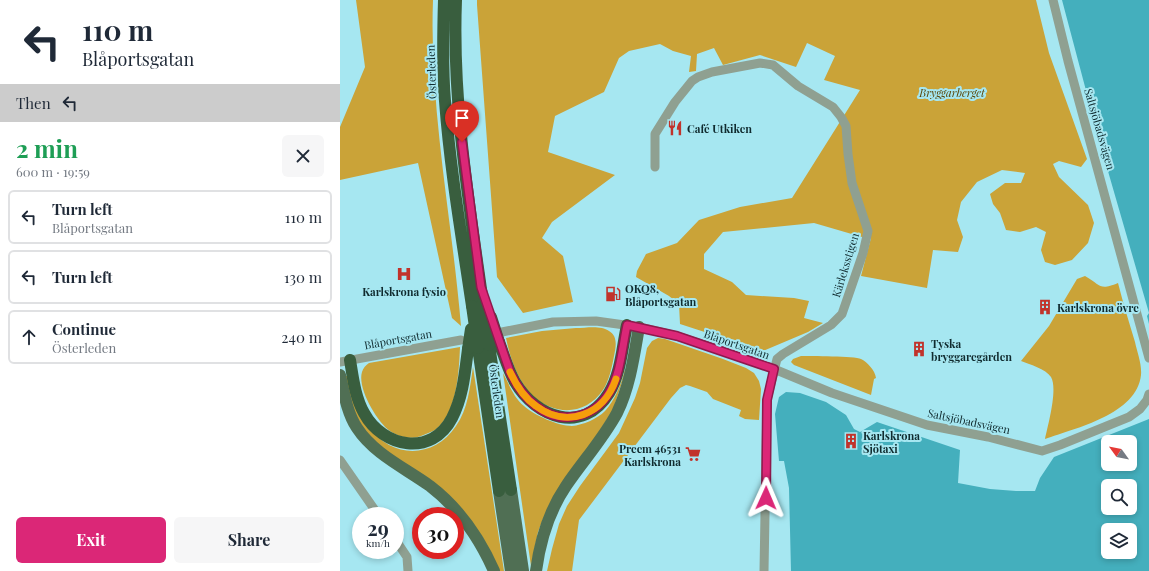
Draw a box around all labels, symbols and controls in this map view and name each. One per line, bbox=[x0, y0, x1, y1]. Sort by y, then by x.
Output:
text: 110 m bbox=[82, 11, 153, 48]
icon: left bbox=[16, 16, 68, 68]
street label: Österleden bbox=[423, 44, 439, 99]
text: Blåportsgatan bbox=[82, 47, 194, 71]
park label: Bryggarberget bbox=[918, 85, 986, 100]
street label: Saltsjöbadsvägen bbox=[1081, 87, 1119, 172]
icon: left bbox=[59, 92, 81, 114]
text: Then bbox=[16, 93, 51, 113]
pin bbox=[445, 101, 479, 142]
icon: arrive bbox=[451, 107, 473, 129]
restaurant icon: Café Utkiken bbox=[666, 119, 684, 137]
place label: Café Utkiken bbox=[687, 121, 752, 136]
text: 2 min bbox=[16, 132, 78, 164]
button: close bbox=[282, 135, 324, 177]
text: 600 m · 19:59 bbox=[16, 163, 90, 180]
text: Turn left bbox=[52, 199, 113, 219]
icon: left bbox=[18, 206, 40, 228]
text: 110 m bbox=[285, 207, 322, 227]
text: Blåportsgatan bbox=[52, 219, 133, 236]
street label: Kärleksstigen bbox=[828, 230, 862, 299]
hospital icon: Karlskrona fysio bbox=[395, 265, 413, 283]
icon: left bbox=[18, 266, 40, 288]
text: Turn left bbox=[52, 267, 113, 287]
text: 130 m bbox=[284, 267, 322, 287]
place label: OKQ8, Blåportsgatan bbox=[625, 281, 697, 309]
place label: Karlskrona fysio bbox=[362, 284, 446, 299]
fuel station icon: OKQ8, Blåportsgatan bbox=[604, 285, 622, 303]
building icon: Karlskrona övre bbox=[1036, 298, 1054, 316]
place label: Karlskrona övre bbox=[1057, 300, 1139, 315]
text: Continue bbox=[52, 319, 116, 339]
icon: ahead bbox=[18, 326, 40, 348]
street label: Blåportsgatan bbox=[363, 326, 434, 352]
street label: Blåportsgatan bbox=[702, 326, 772, 362]
text: 240 m bbox=[281, 327, 322, 347]
place label: Tyska bryggaregården bbox=[931, 336, 1012, 364]
text: Österleden bbox=[52, 339, 116, 356]
building icon: Tyska bryggaregården bbox=[910, 340, 928, 358]
street label: Österleden bbox=[486, 363, 508, 419]
street label: Saltsjöbadsvägen bbox=[926, 405, 1012, 437]
place label: Karlskrona Sjötaxi bbox=[863, 428, 920, 456]
building icon: Karlskrona Sjötaxi bbox=[842, 432, 860, 450]
north arrow bbox=[1101, 435, 1137, 471]
map controls bbox=[1101, 435, 1137, 559]
place label: Preem 46531 Karlskrona bbox=[619, 441, 681, 469]
supermarket icon: Preem 46531 Karlskrona bbox=[684, 445, 702, 463]
position arrow bbox=[745, 477, 787, 519]
button: search bbox=[1101, 479, 1137, 515]
speed limit sign: 30 bbox=[412, 507, 464, 559]
text: 29 bbox=[367, 514, 389, 541]
button: Exit bbox=[16, 517, 166, 563]
button: Share bbox=[174, 517, 324, 563]
button: layers bbox=[1101, 523, 1137, 559]
text: km/h bbox=[366, 536, 390, 550]

